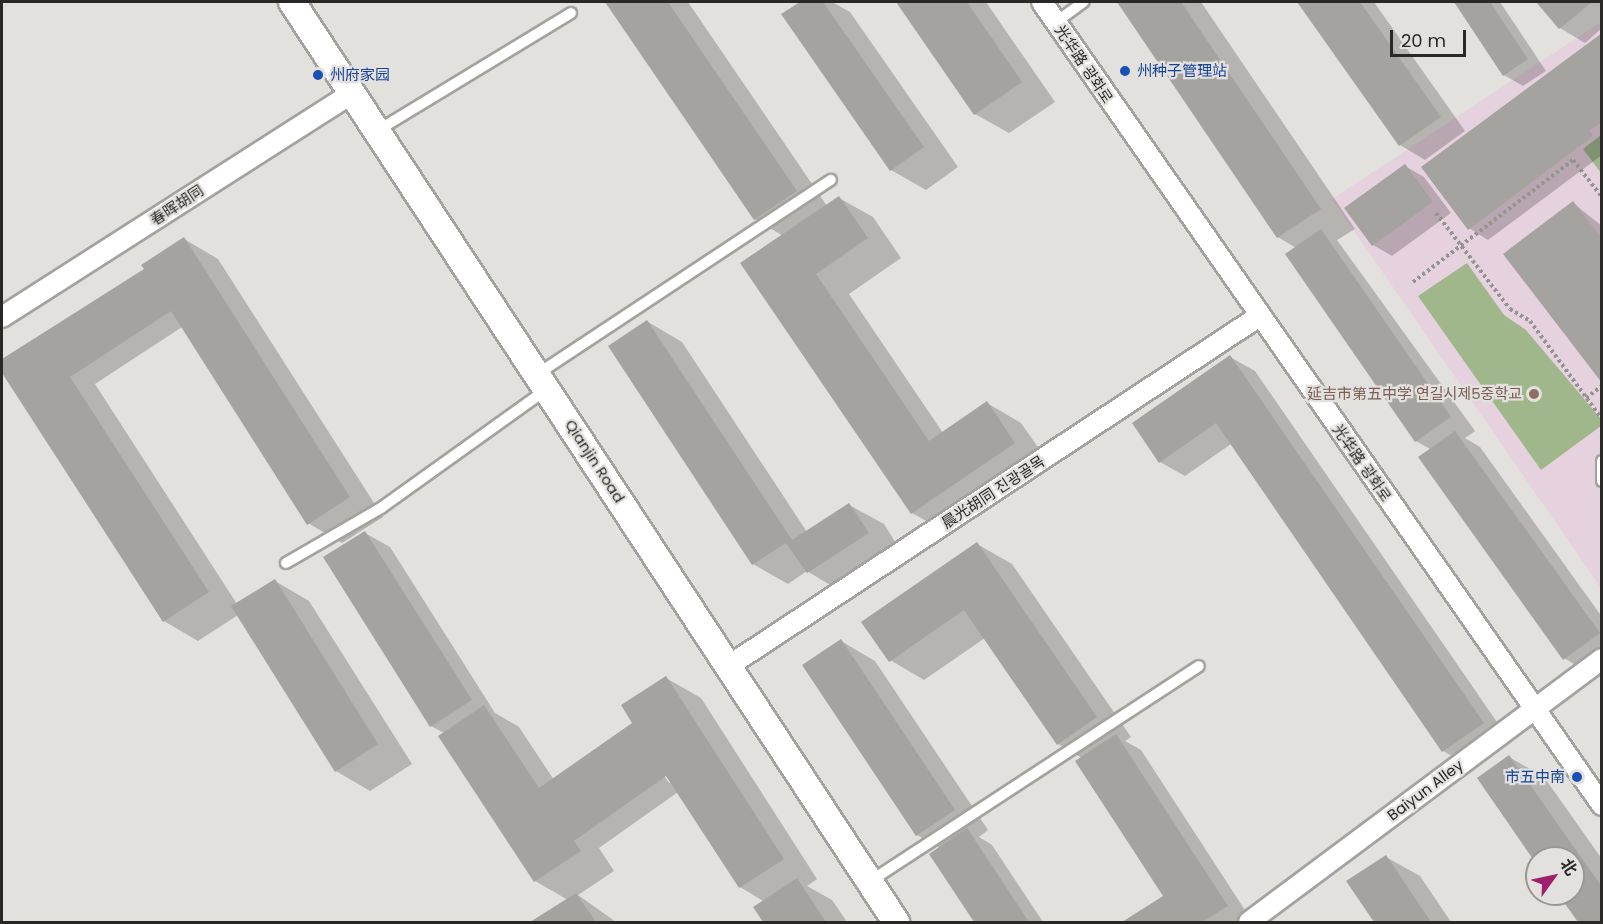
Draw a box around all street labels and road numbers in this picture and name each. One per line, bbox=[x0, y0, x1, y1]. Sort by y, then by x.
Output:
street label: 光华路 광화로 bbox=[1051, 21, 1117, 107]
street label: 春晖胡同 bbox=[147, 181, 207, 229]
street label: Qianjin Road bbox=[562, 416, 628, 506]
street label: 光华路 광화로 bbox=[1329, 421, 1395, 505]
street label: 晨光胡同 진광골목 bbox=[938, 452, 1048, 532]
street label: Baiyun Alley bbox=[1384, 756, 1466, 824]

